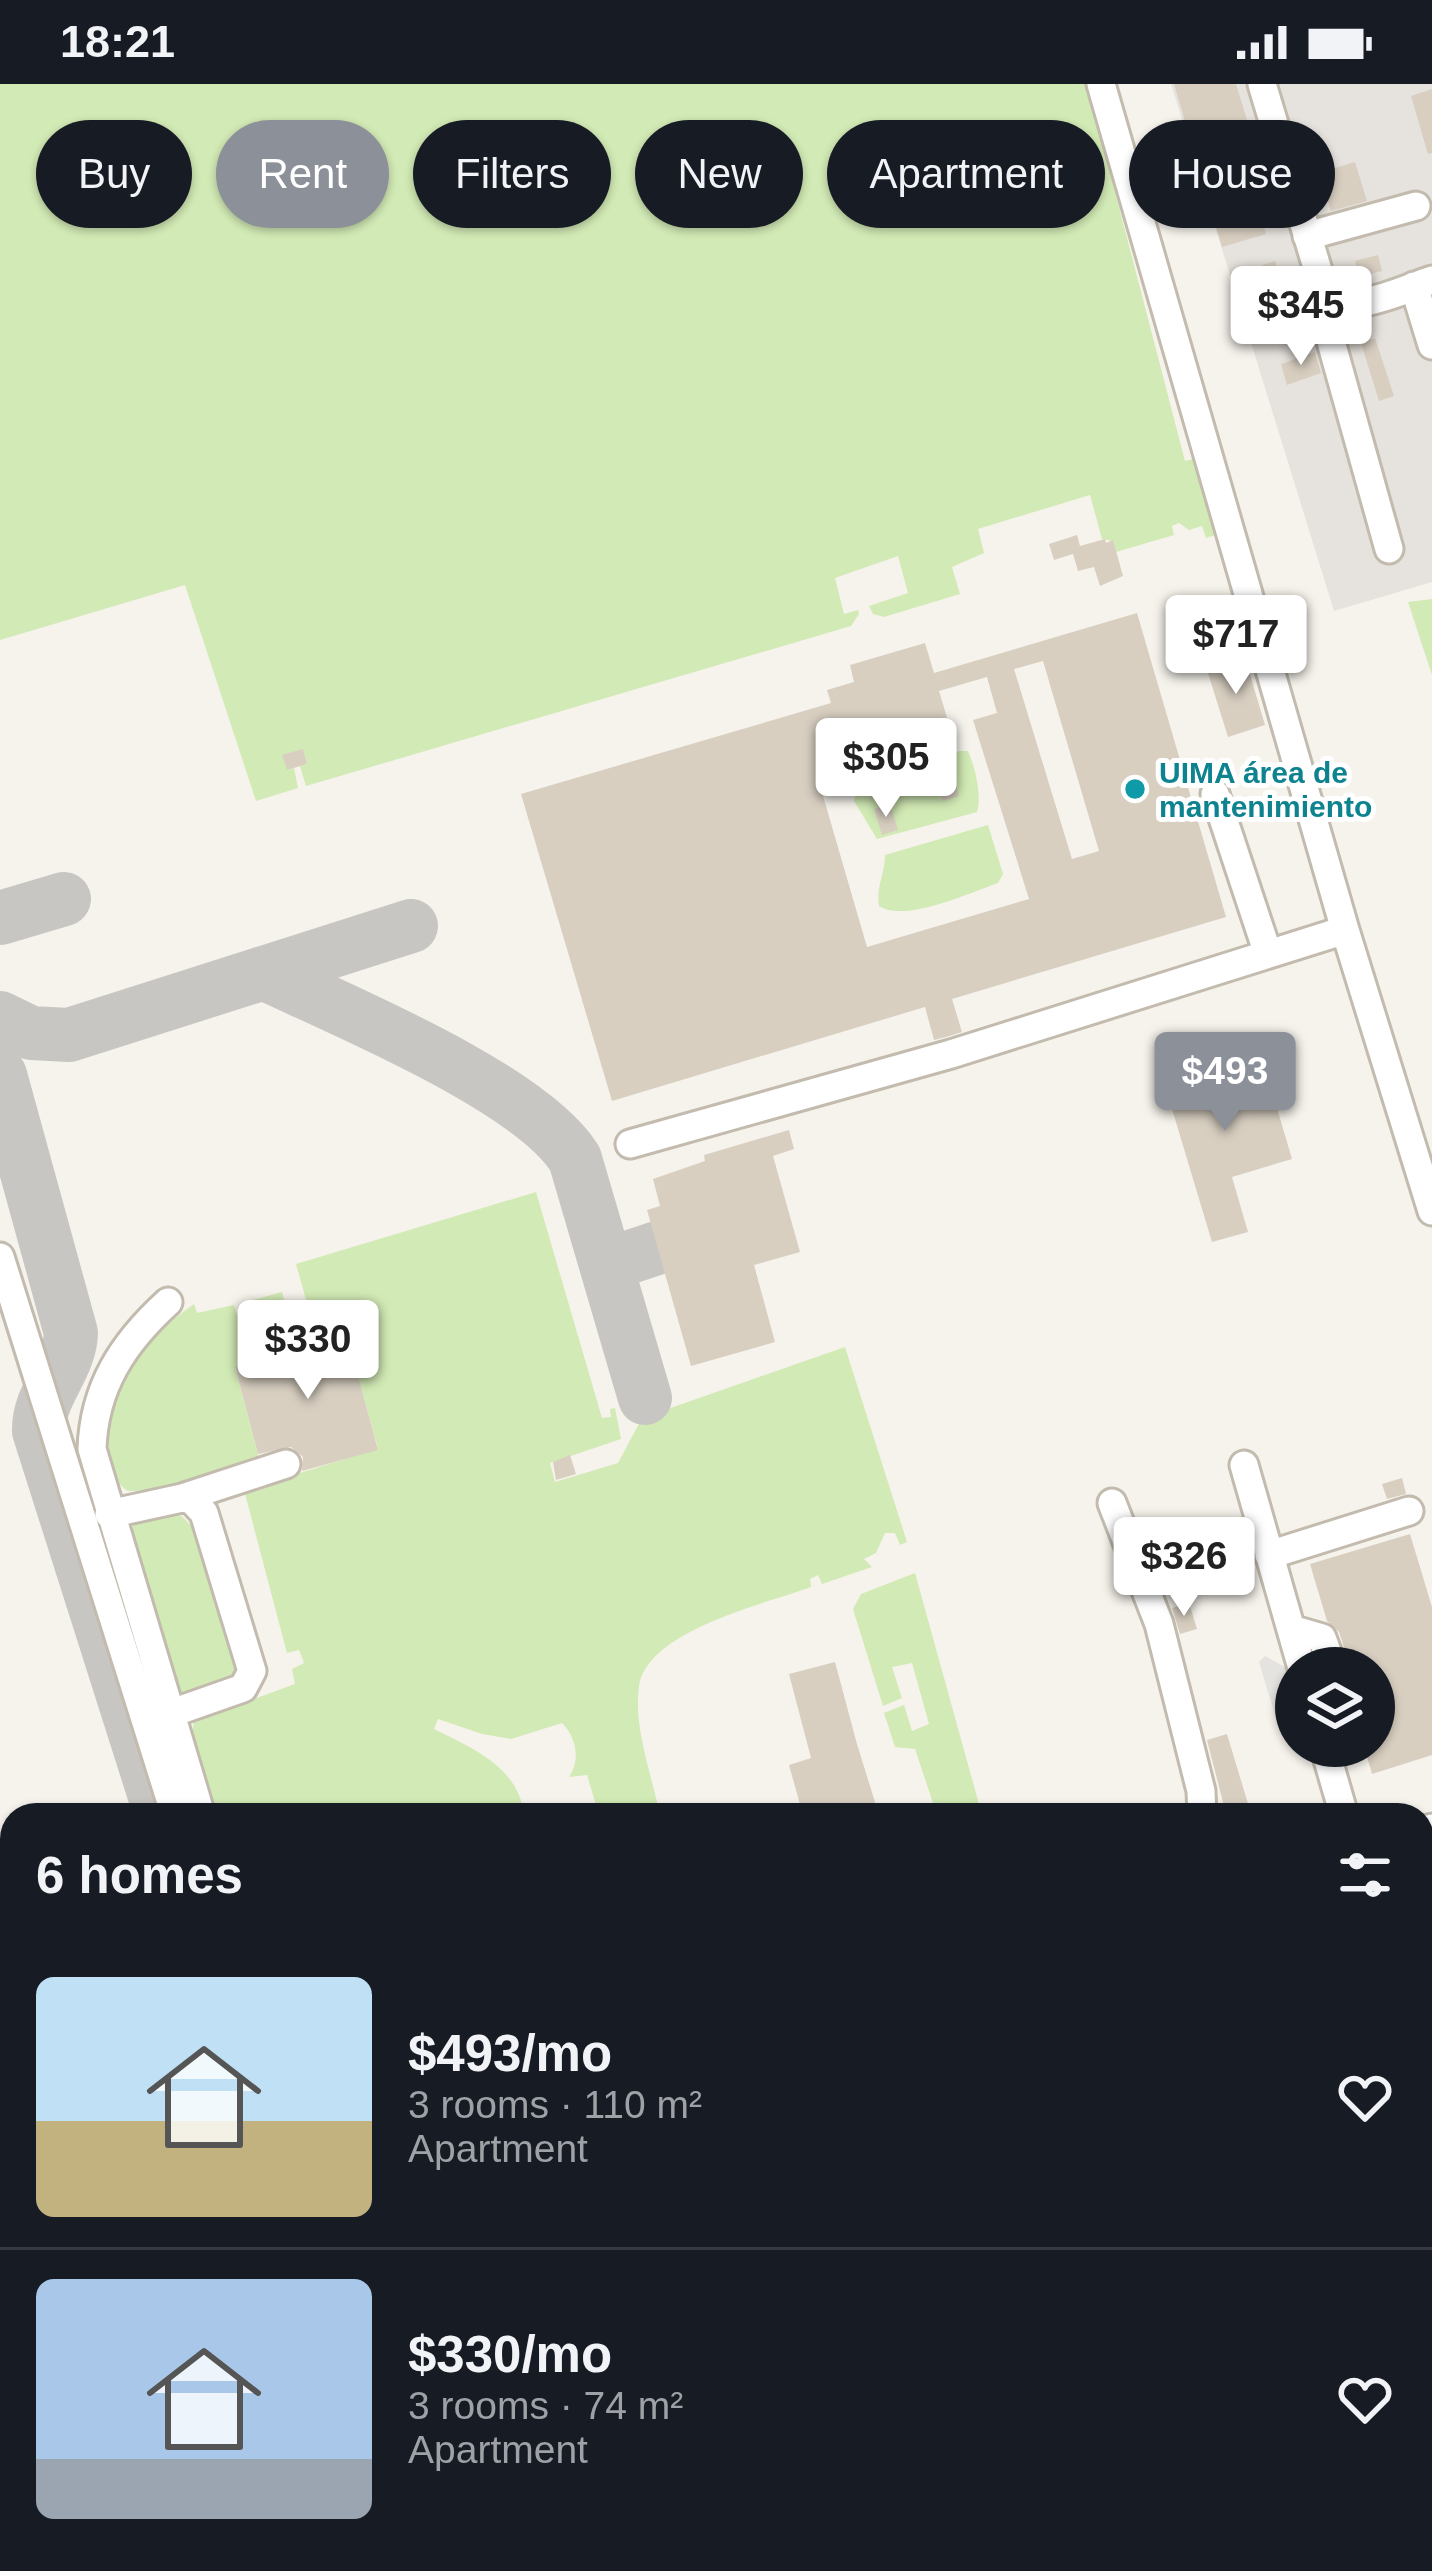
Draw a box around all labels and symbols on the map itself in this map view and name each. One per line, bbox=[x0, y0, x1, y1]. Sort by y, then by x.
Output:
pin: $345 bbox=[1230, 266, 1372, 368]
pin: $717 bbox=[1165, 595, 1307, 697]
pin: $305 bbox=[815, 718, 957, 820]
place label: UIMA área de mantenimiento bbox=[1159, 756, 1372, 823]
marker: UIMA área de mantenimiento bbox=[1122, 776, 1148, 802]
pin: $493 bbox=[1154, 1032, 1296, 1134]
pin: $330 bbox=[237, 1300, 379, 1402]
pin: $326 bbox=[1113, 1517, 1255, 1619]

